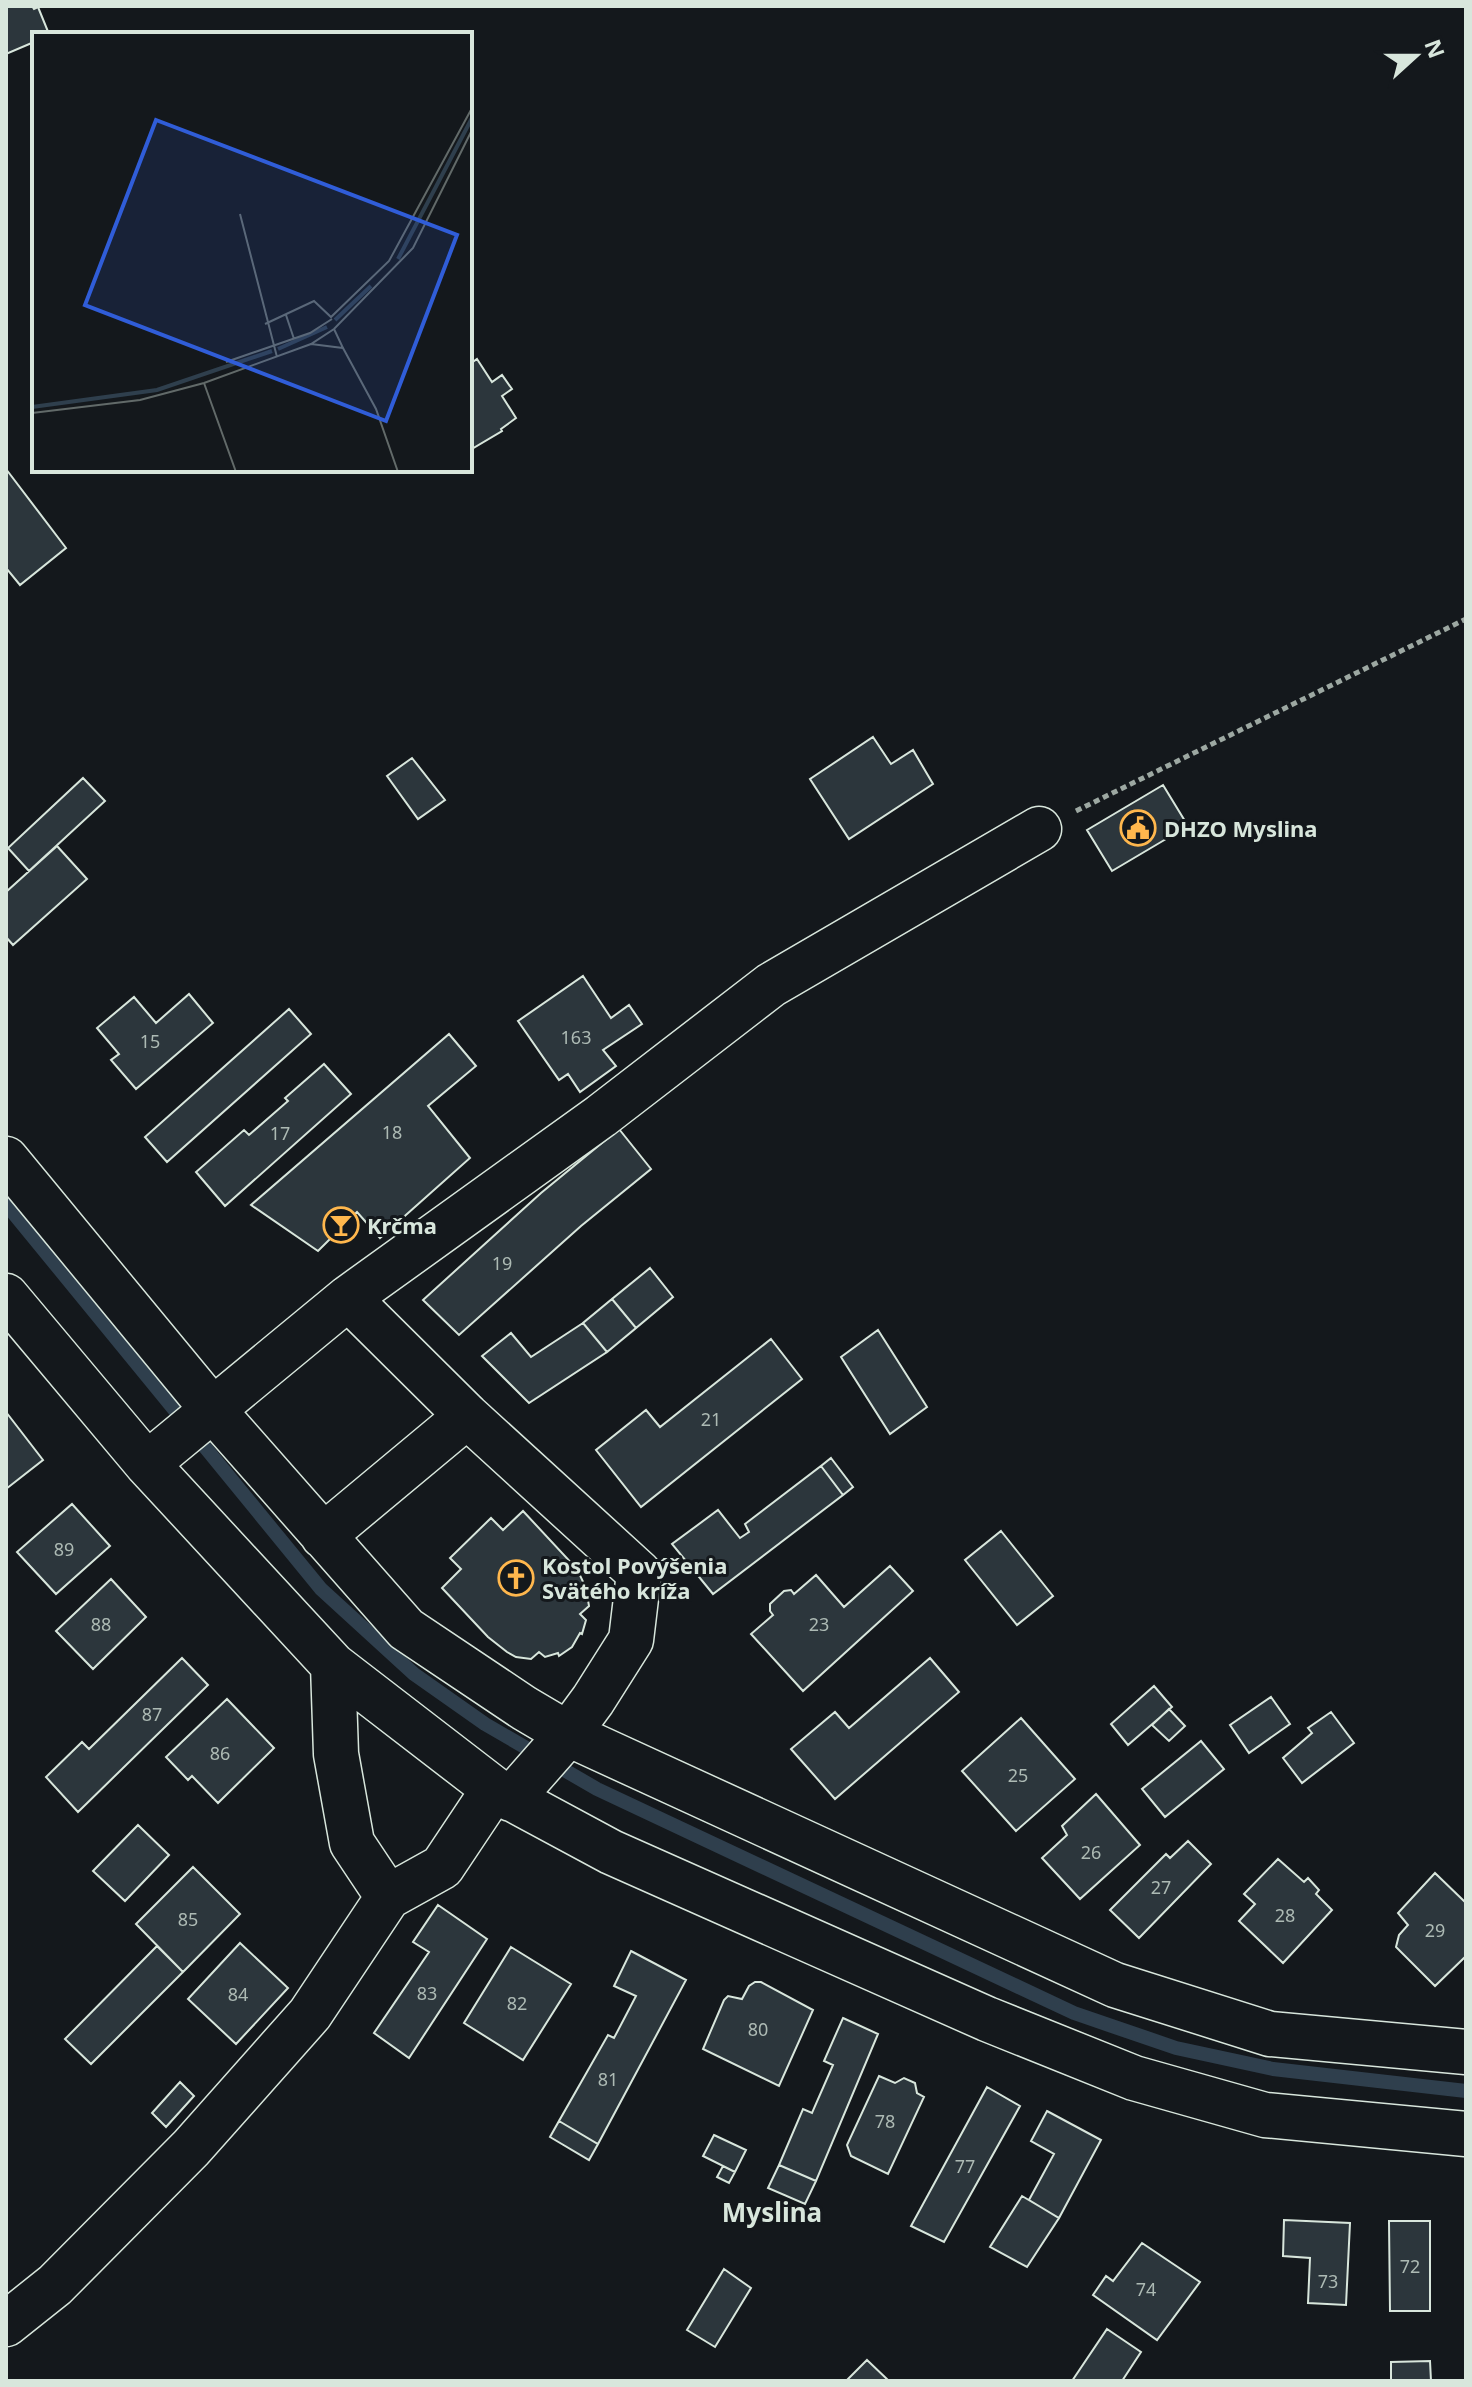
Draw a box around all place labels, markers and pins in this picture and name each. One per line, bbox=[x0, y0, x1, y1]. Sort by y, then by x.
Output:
public building icon: DHZO Myslina bbox=[1119, 809, 1157, 847]
place label: DHZO Myslina bbox=[1164, 813, 1318, 843]
bar icon: Krčma bbox=[322, 1206, 360, 1244]
place label: Krčma bbox=[367, 1210, 437, 1240]
place label: Kostol Povýšenia Svätého kríža bbox=[542, 1550, 727, 1605]
church icon: Kostol Povýšenia Svätého kríža bbox=[497, 1559, 535, 1597]

